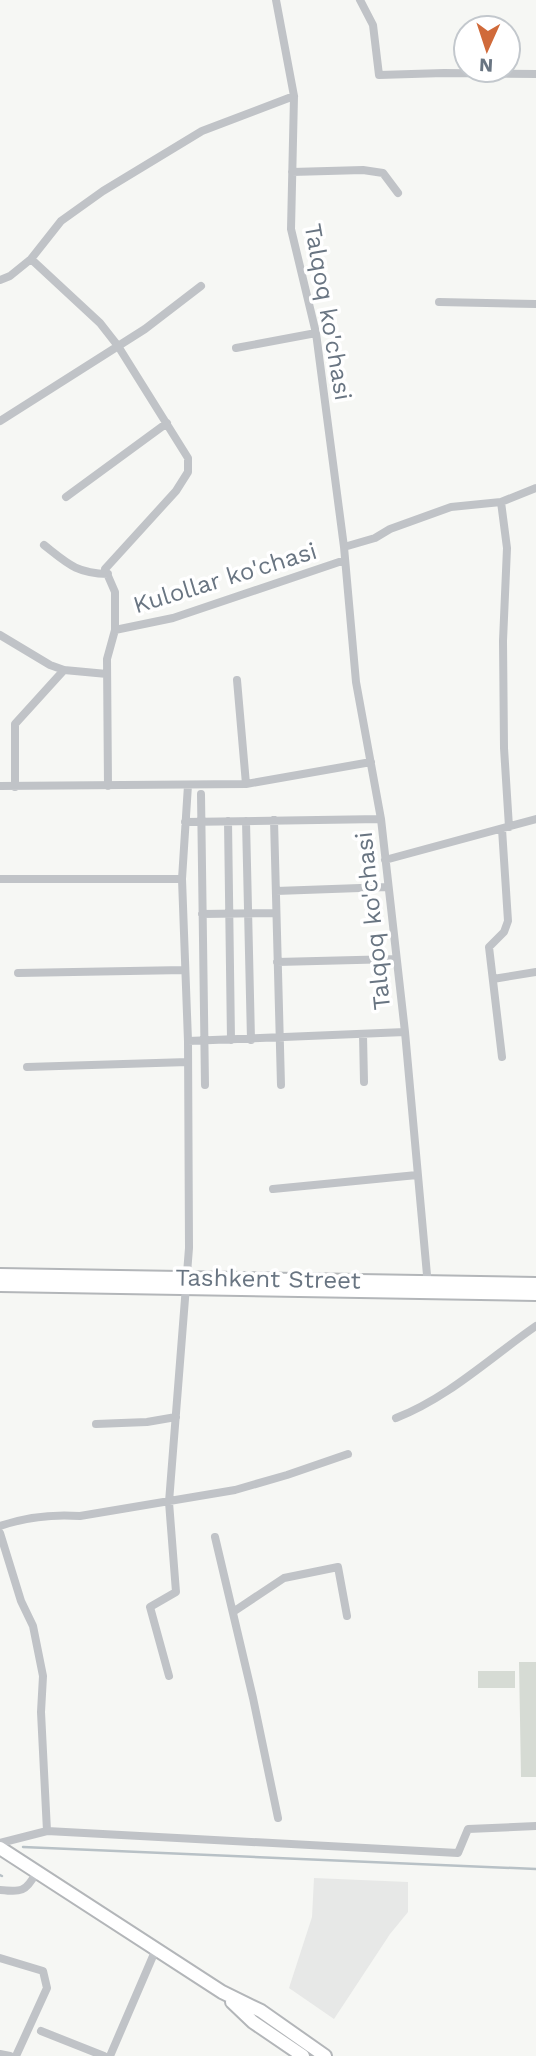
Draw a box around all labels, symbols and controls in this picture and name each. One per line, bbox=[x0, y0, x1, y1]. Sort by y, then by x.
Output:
north arrow bbox=[452, 14, 522, 84]
text: N bbox=[478, 54, 494, 77]
street label: Talqoq ko'chasi bbox=[299, 221, 357, 403]
street label: Kulollar ko'chasi bbox=[130, 537, 320, 619]
street label: Talqoq ko'chasi bbox=[350, 831, 396, 1011]
street label: Tashkent Street bbox=[175, 1263, 361, 1295]

